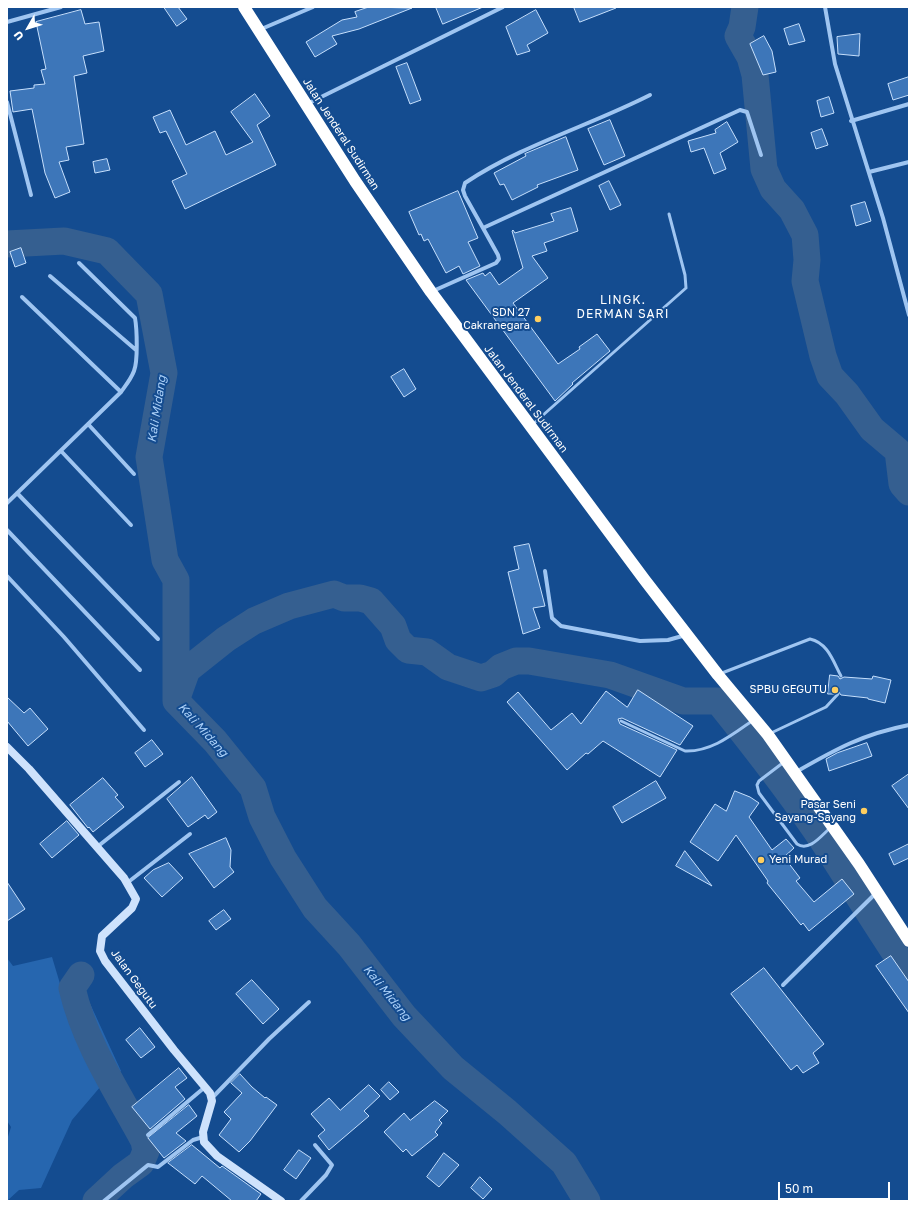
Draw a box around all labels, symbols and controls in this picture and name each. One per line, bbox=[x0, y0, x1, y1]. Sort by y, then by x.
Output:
north arrow bbox=[8, 8, 48, 48]
text: U bbox=[11, 29, 26, 43]
street label: Jalan Jenderal Sudirman bbox=[300, 75, 382, 193]
district label: LINGK. DERMAN SARI bbox=[577, 293, 669, 321]
place label: SDN 27 Cakranegara bbox=[463, 306, 530, 332]
marker: SDN 27 Cakranegara bbox=[533, 314, 543, 324]
street label: Jalan Jenderal Sudirman bbox=[481, 343, 571, 455]
water label: Kali Midang bbox=[145, 375, 169, 443]
place label: SPBU GEGUTU bbox=[750, 683, 827, 697]
marker: SPBU GEGUTU bbox=[830, 685, 840, 695]
water label: Kali Midang bbox=[175, 700, 231, 760]
place label: Pasar Seni Sayang-Sayang bbox=[775, 798, 856, 824]
marker: Pasar Seni Sayang-Sayang bbox=[859, 806, 869, 816]
place label: Yeni Murad bbox=[769, 853, 827, 867]
marker: Yeni Murad bbox=[756, 855, 766, 865]
street label: Jalan Gegutu bbox=[108, 947, 160, 1011]
water label: Kali Midang bbox=[360, 962, 414, 1024]
scale bar bbox=[780, 1174, 892, 1200]
text: 50 m bbox=[785, 1181, 813, 1196]

